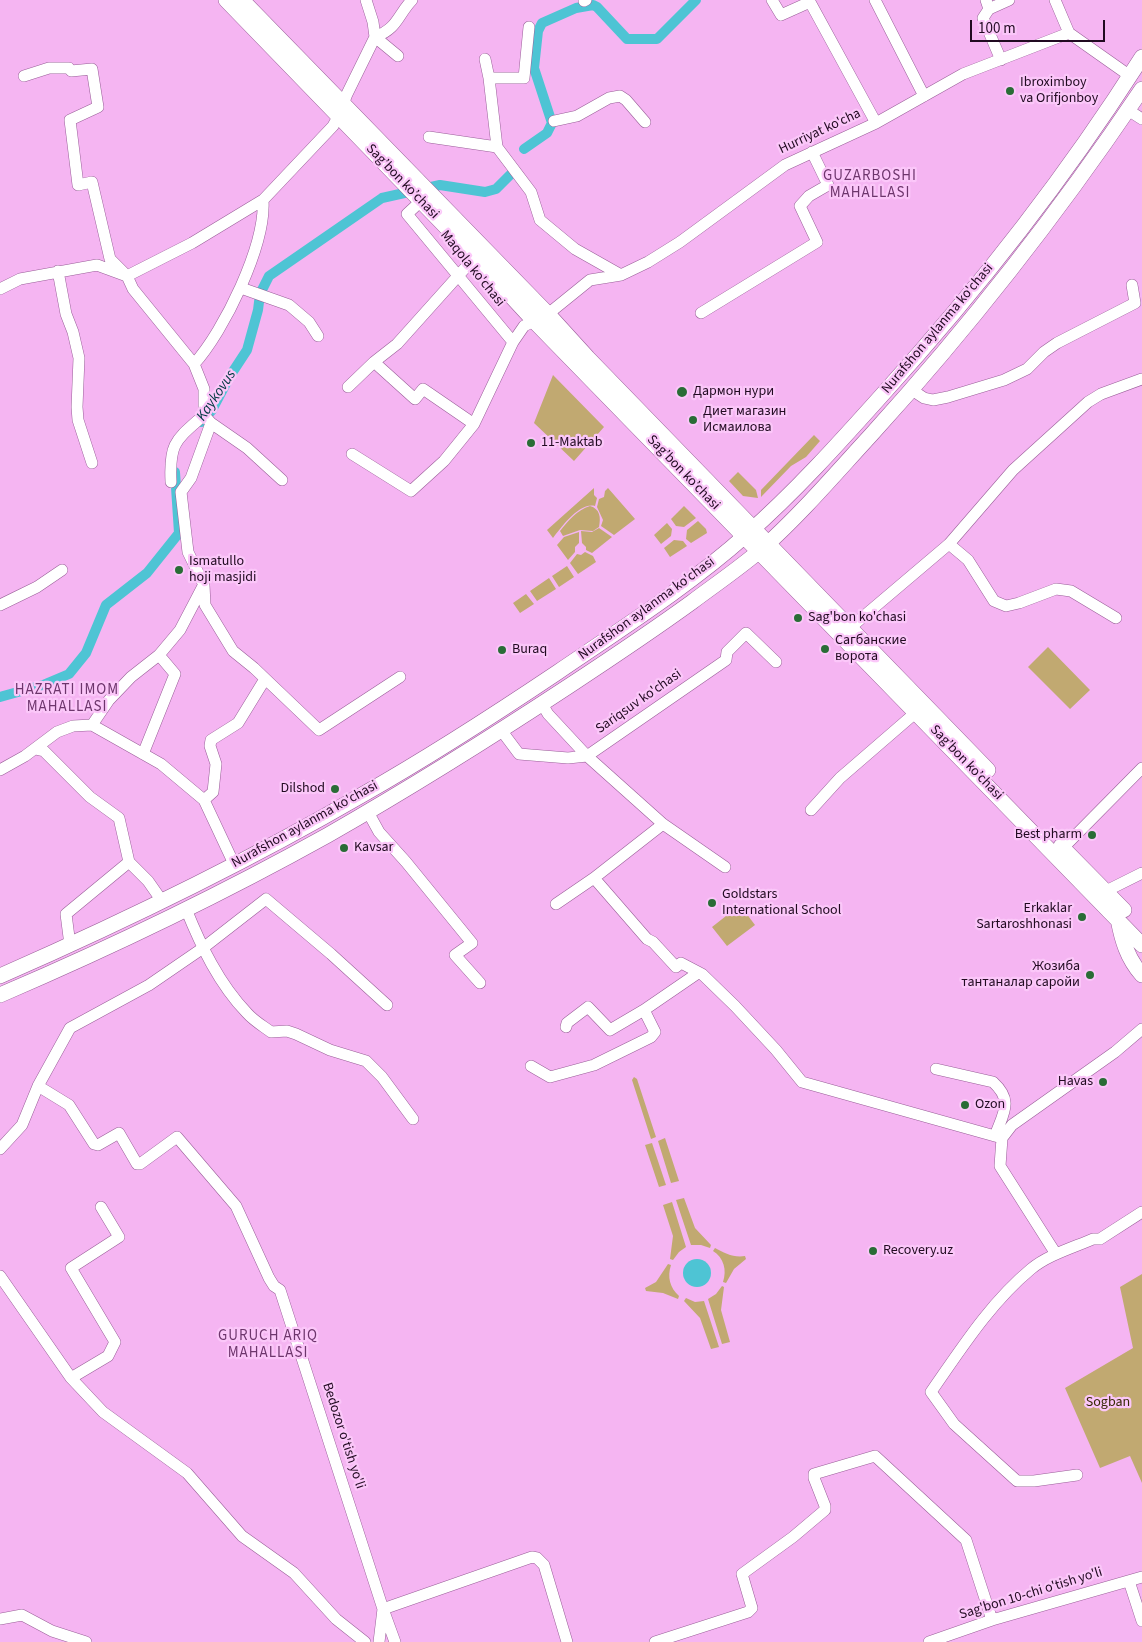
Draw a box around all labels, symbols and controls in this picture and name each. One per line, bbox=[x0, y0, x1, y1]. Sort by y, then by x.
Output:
scale bar bbox=[972, 10, 1107, 42]
text: 100 m bbox=[978, 18, 1016, 39]
place label: Ibroximboy va Orifjonboy bbox=[1020, 75, 1098, 108]
marker: Ibroximboy va Orifjonboy bbox=[1004, 85, 1016, 97]
street label: Hurriyat ko'cha bbox=[776, 106, 864, 158]
street label: Sag’bon ko’chasi bbox=[362, 141, 442, 223]
district label: GUZARBOSHI MAHALLASI bbox=[822, 168, 918, 203]
street label: Maqola ko'chasi bbox=[436, 227, 508, 311]
street label: Nurafshon aylanma ko'chasi bbox=[879, 261, 997, 397]
water label: Kaykovus bbox=[193, 367, 241, 425]
place label: Дармон нури bbox=[693, 384, 774, 400]
marker: Дармон нури bbox=[675, 385, 689, 399]
place label: Диет магазин Исмаилова bbox=[703, 404, 786, 437]
marker: Диет магазин Исмаилова bbox=[687, 414, 699, 426]
street label: Sag’bon ko’chasi bbox=[643, 432, 723, 514]
place label: 11-Maktab bbox=[541, 435, 602, 451]
marker: 11-Maktab bbox=[525, 437, 537, 449]
place label: Ismatullo hoji masjidi bbox=[189, 554, 257, 586]
street label: Nurafshon aylanma ko'chasi bbox=[576, 554, 718, 664]
marker: Ismatullo hoji masjidi bbox=[173, 564, 185, 576]
place label: Sag'bon ko'chasi bbox=[808, 610, 906, 626]
marker: Sag'bon ko'chasi bbox=[792, 612, 804, 624]
place label: Сагбанские ворота bbox=[835, 633, 906, 666]
place label: Buraq bbox=[512, 642, 547, 658]
marker: Сагбанские ворота bbox=[819, 643, 831, 655]
marker: Buraq bbox=[496, 644, 508, 656]
street label: Sariqsuv ko'chasi bbox=[593, 666, 685, 738]
district label: HAZRATI IMOM MAHALLASI bbox=[13, 682, 121, 717]
street label: Sag’bon ko’chasi bbox=[926, 722, 1006, 804]
street label: Nurafshon aylanma ko'chasi bbox=[229, 778, 381, 872]
place label: Dilshod bbox=[281, 781, 325, 797]
marker: Dilshod bbox=[329, 783, 341, 795]
place label: Best pharm bbox=[1015, 827, 1082, 843]
marker: Best pharm bbox=[1086, 829, 1098, 841]
place label: Kavsar bbox=[354, 840, 393, 856]
marker: Kavsar bbox=[338, 842, 350, 854]
place label: Goldstars International School bbox=[722, 887, 841, 920]
marker: Goldstars International School bbox=[706, 897, 718, 909]
place label: Erkaklar Sartaroshhonasi bbox=[976, 901, 1072, 934]
marker: Erkaklar Sartaroshhonasi bbox=[1076, 911, 1088, 923]
place label: Жозиба тантаналар саройи bbox=[961, 959, 1080, 992]
marker: Жозиба тантаналар саройи bbox=[1084, 969, 1096, 981]
place label: Havas bbox=[1058, 1074, 1093, 1090]
marker: Havas bbox=[1097, 1076, 1109, 1088]
place label: Ozon bbox=[975, 1097, 1005, 1113]
marker: Ozon bbox=[959, 1099, 971, 1111]
place label: Recovery.uz bbox=[883, 1243, 953, 1259]
marker: Recovery.uz bbox=[867, 1245, 879, 1257]
district label: GURUCH ARIQ MAHALLASI bbox=[217, 1328, 319, 1363]
street label: Bedozor o'tish yo'li bbox=[318, 1381, 368, 1491]
park label: Sogban bbox=[1086, 1395, 1130, 1411]
street label: Sag'bon 10-chi o'tish yo'li bbox=[957, 1564, 1105, 1624]

